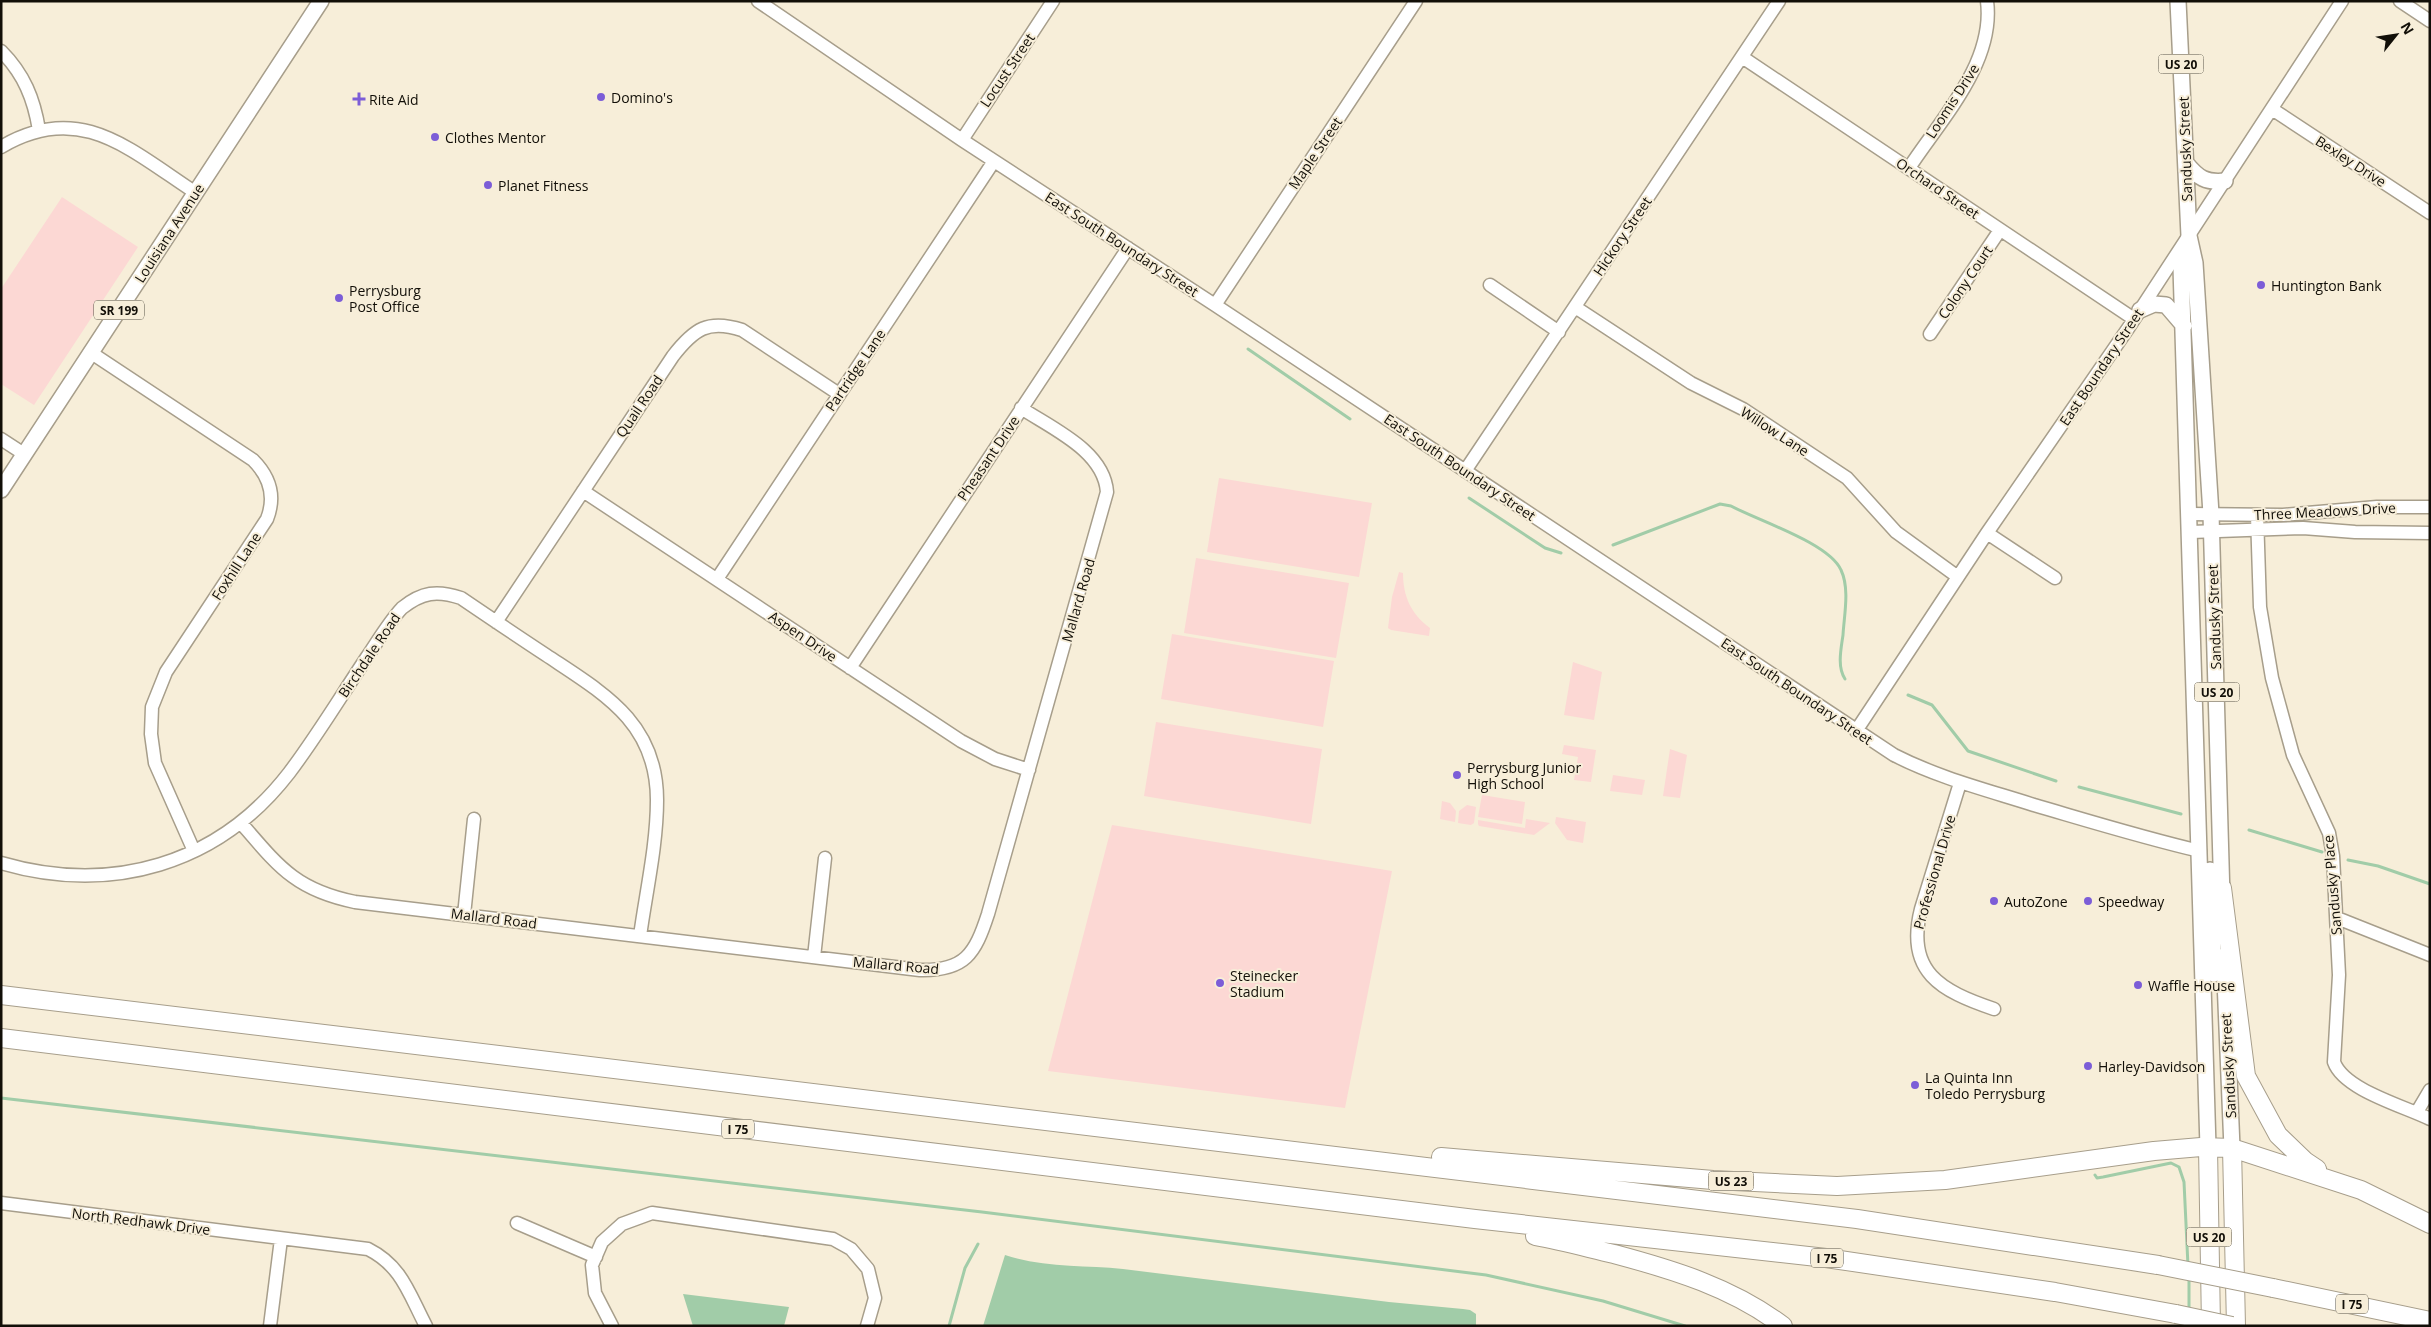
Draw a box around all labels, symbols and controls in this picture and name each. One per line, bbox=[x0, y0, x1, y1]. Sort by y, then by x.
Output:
north arrow bbox=[2371, 10, 2421, 60]
text: N bbox=[2397, 19, 2419, 38]
street label: Locust Street bbox=[975, 29, 1039, 111]
road number: US 20 bbox=[2158, 54, 2204, 74]
street label: Loomis Drive bbox=[1921, 60, 1983, 142]
place label: Domino's bbox=[611, 88, 673, 107]
place label: Rite Aid bbox=[369, 90, 419, 109]
marker: Domino's bbox=[595, 91, 607, 103]
marker: Rite Aid bbox=[353, 93, 365, 105]
street label: Sandusky Street bbox=[2174, 96, 2196, 202]
street label: Maple Street bbox=[1284, 113, 1346, 193]
place label: Clothes Mentor bbox=[445, 128, 546, 147]
marker: Clothes Mentor bbox=[429, 131, 441, 143]
street label: Bexley Drive bbox=[2312, 131, 2390, 191]
street label: Orchard Street bbox=[1893, 153, 1983, 223]
place label: Planet Fitness bbox=[498, 176, 589, 195]
marker: Planet Fitness bbox=[482, 179, 494, 191]
street label: Louisiana Avenue bbox=[130, 180, 208, 286]
street label: East South Boundary Street bbox=[1042, 187, 1202, 301]
street label: Hickory Street bbox=[1588, 193, 1656, 279]
street label: Colony Court bbox=[1933, 241, 1997, 323]
place label: Huntington Bank bbox=[2271, 276, 2382, 295]
marker: Huntington Bank bbox=[2255, 279, 2267, 291]
place label: Perrysburg Post Office bbox=[349, 281, 421, 316]
marker: Perrysburg Post Office bbox=[333, 292, 345, 304]
road number: SR 199 bbox=[94, 300, 144, 320]
street label: East Boundary Street bbox=[2055, 305, 2147, 429]
street label: Partridge Lane bbox=[820, 325, 890, 415]
street label: Quail Road bbox=[611, 371, 667, 441]
street label: Willow Lane bbox=[1737, 402, 1813, 460]
street label: East South Boundary Street bbox=[1380, 409, 1540, 525]
street label: Pheasant Drive bbox=[953, 412, 1024, 504]
street label: Three Meadows Drive bbox=[2254, 498, 2397, 524]
street label: Foxhill Lane bbox=[207, 528, 265, 604]
street label: Mallard Road bbox=[1057, 556, 1099, 644]
street label: Sandusky Street bbox=[2203, 564, 2225, 670]
street label: Aspen Drive bbox=[765, 606, 841, 666]
street label: Birchdale Road bbox=[334, 609, 404, 701]
street label: East South Boundary Street bbox=[1717, 633, 1877, 749]
road number: US 20 bbox=[2194, 682, 2240, 702]
place label: Perrysburg Junior High School bbox=[1467, 758, 1581, 793]
marker: Perrysburg Junior High School bbox=[1451, 769, 1463, 781]
street label: Professional Drive bbox=[1909, 812, 1959, 931]
street label: Sandusky Place bbox=[2318, 834, 2346, 936]
place label: AutoZone bbox=[2004, 892, 2068, 911]
place label: Speedway bbox=[2098, 892, 2165, 911]
marker: AutoZone bbox=[1988, 895, 2000, 907]
marker: Speedway bbox=[2082, 895, 2094, 907]
street label: Mallard Road bbox=[450, 903, 538, 933]
street label: Mallard Road bbox=[852, 952, 940, 978]
place label: Steinecker Stadium bbox=[1230, 966, 1298, 1001]
place label: Waffle House bbox=[2148, 976, 2235, 995]
marker: Steinecker Stadium bbox=[1214, 977, 1226, 989]
marker: Waffle House bbox=[2132, 979, 2144, 991]
street label: Sandusky Street bbox=[2216, 1013, 2240, 1119]
place label: Harley-Davidson bbox=[2098, 1057, 2205, 1076]
marker: Harley-Davidson bbox=[2082, 1060, 2094, 1072]
place label: La Quinta Inn Toledo Perrysburg bbox=[1925, 1068, 2045, 1103]
marker: La Quinta Inn Toledo Perrysburg bbox=[1909, 1079, 1921, 1091]
road number: I 75 bbox=[722, 1120, 754, 1138]
road number: US 23 bbox=[1708, 1172, 1754, 1190]
street label: North Redhawk Drive bbox=[71, 1203, 211, 1239]
road number: US 20 bbox=[2186, 1228, 2232, 1246]
road number: I 75 bbox=[1811, 1248, 1843, 1268]
road number: I 75 bbox=[2336, 1295, 2368, 1314]

